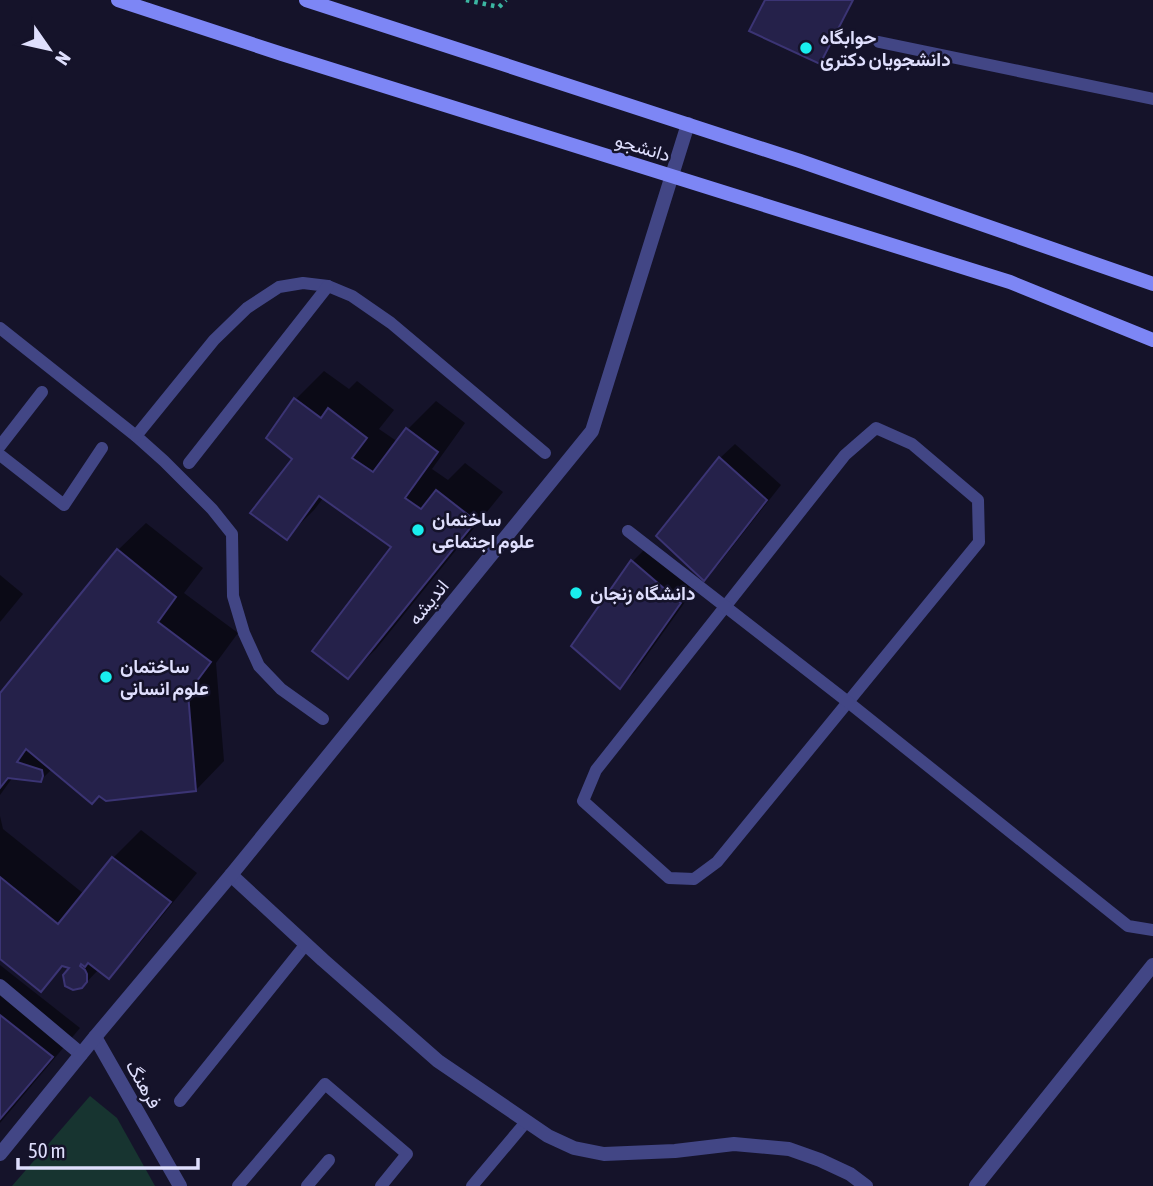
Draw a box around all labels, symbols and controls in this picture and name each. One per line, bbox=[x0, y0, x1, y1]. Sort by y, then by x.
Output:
north arrow bbox=[14, 14, 84, 84]
place label: حوابگاه دانشجویان دکتری bbox=[820, 26, 951, 72]
marker: حوابگاه دانشجویان دکتری bbox=[798, 40, 814, 56]
text: N bbox=[51, 48, 75, 69]
street label: دانشجو bbox=[613, 128, 673, 167]
place label: ساختمان علوم اجتماعی bbox=[432, 508, 534, 554]
marker: ساختمان علوم اجتماعی bbox=[410, 522, 426, 538]
street label: اندیشه bbox=[403, 575, 454, 630]
place label: دانشگاه زنجان bbox=[590, 582, 695, 606]
marker: دانشگاه زنجان bbox=[568, 585, 584, 601]
place label: ساختمان علوم انسانی bbox=[120, 655, 209, 701]
marker: ساختمان علوم انسانی bbox=[98, 669, 114, 685]
street label: فرهنگ bbox=[121, 1056, 167, 1113]
scale bar bbox=[18, 1126, 198, 1170]
text: 50 m bbox=[28, 1138, 66, 1162]

